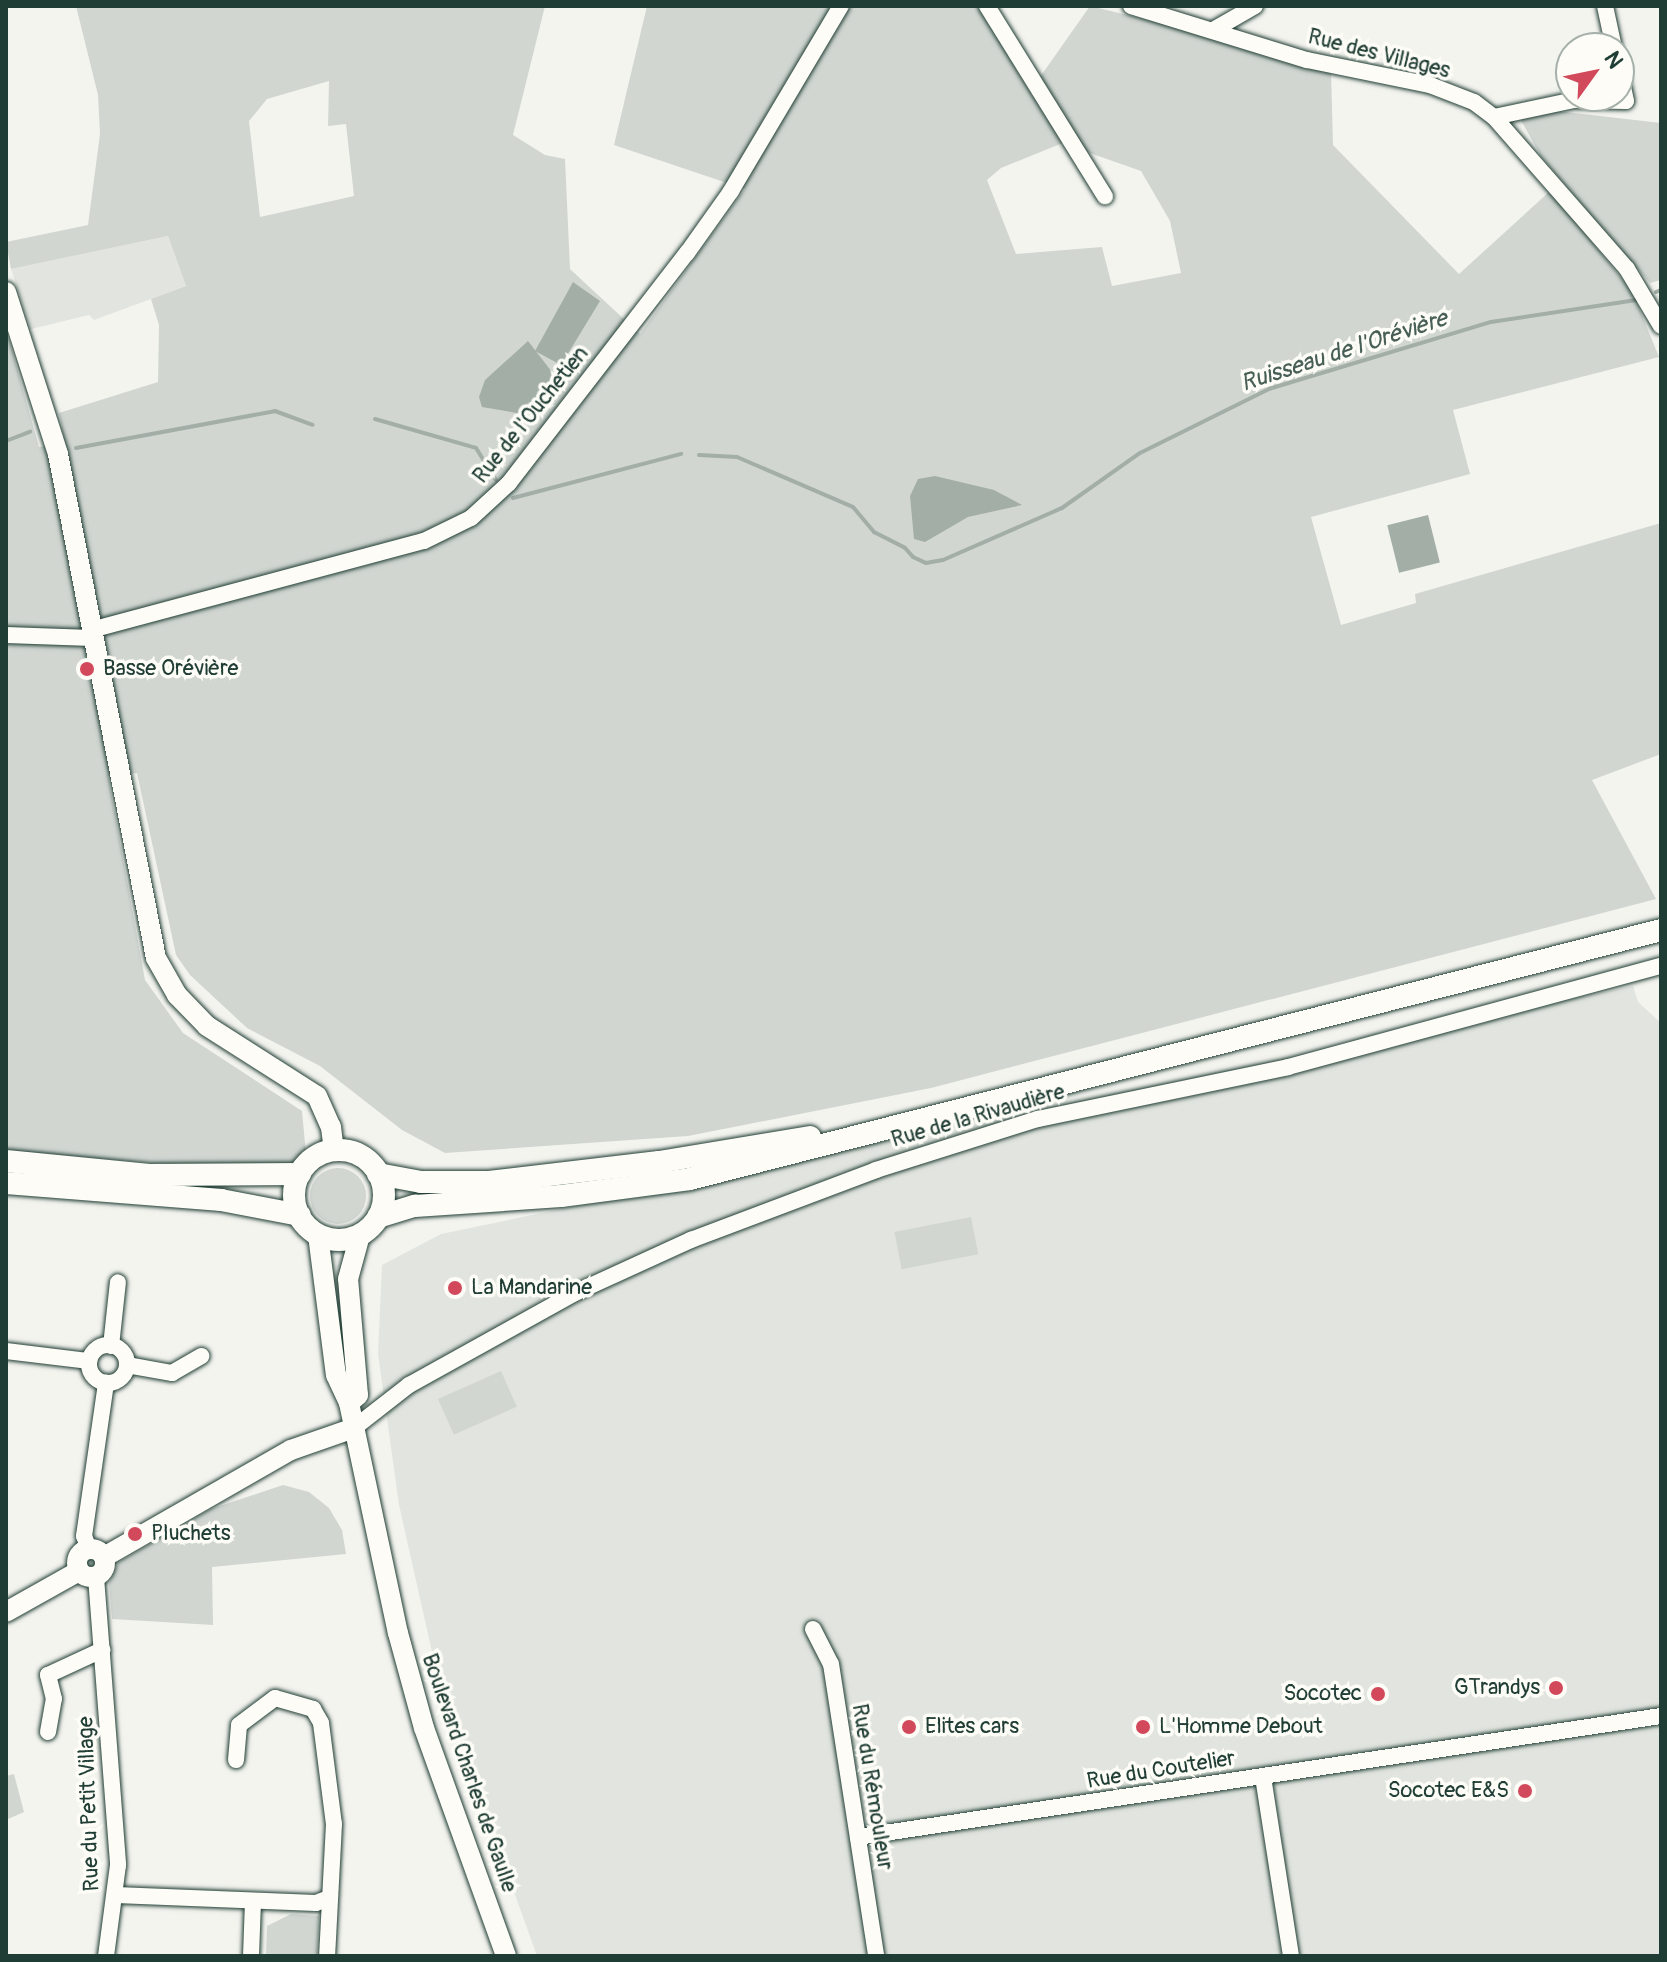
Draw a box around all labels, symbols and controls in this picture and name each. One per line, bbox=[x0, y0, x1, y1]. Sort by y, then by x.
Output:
street label: Rue des Villages bbox=[1305, 24, 1453, 84]
north arrow bbox=[1555, 32, 1635, 112]
text: N bbox=[1598, 46, 1629, 74]
water label: Ruisseau de l'Orévière bbox=[1237, 304, 1451, 398]
street label: Rue de l'Ouchetien bbox=[468, 341, 594, 489]
place label: Basse Orévière bbox=[103, 656, 238, 682]
marker: Basse Orévière bbox=[78, 660, 96, 678]
street label: Rue de la Rivaudière bbox=[888, 1079, 1068, 1153]
place label: La Mandarine bbox=[471, 1275, 592, 1301]
marker: La Mandarine bbox=[446, 1279, 464, 1297]
place label: Pluchets bbox=[151, 1521, 230, 1547]
marker: Pluchets bbox=[126, 1525, 144, 1543]
street label: Boulevard Charles de Gaulle bbox=[416, 1650, 522, 1896]
place label: GTrandys bbox=[1454, 1675, 1540, 1701]
marker: GTrandys bbox=[1547, 1679, 1565, 1697]
place label: Socotec bbox=[1283, 1681, 1362, 1707]
marker: Socotec bbox=[1369, 1685, 1387, 1703]
street label: Rue du Rémouleur bbox=[846, 1702, 898, 1872]
place label: Elites cars bbox=[925, 1714, 1019, 1740]
place label: L'Homme Debout bbox=[1159, 1714, 1323, 1740]
street label: Rue du Petit Village bbox=[73, 1716, 105, 1892]
marker: Elites cars bbox=[900, 1718, 918, 1736]
marker: L'Homme Debout bbox=[1134, 1718, 1152, 1736]
street label: Rue du Coutelier bbox=[1085, 1745, 1237, 1795]
place label: Socotec E&S bbox=[1388, 1778, 1509, 1804]
marker: Socotec E&S bbox=[1516, 1782, 1534, 1800]

